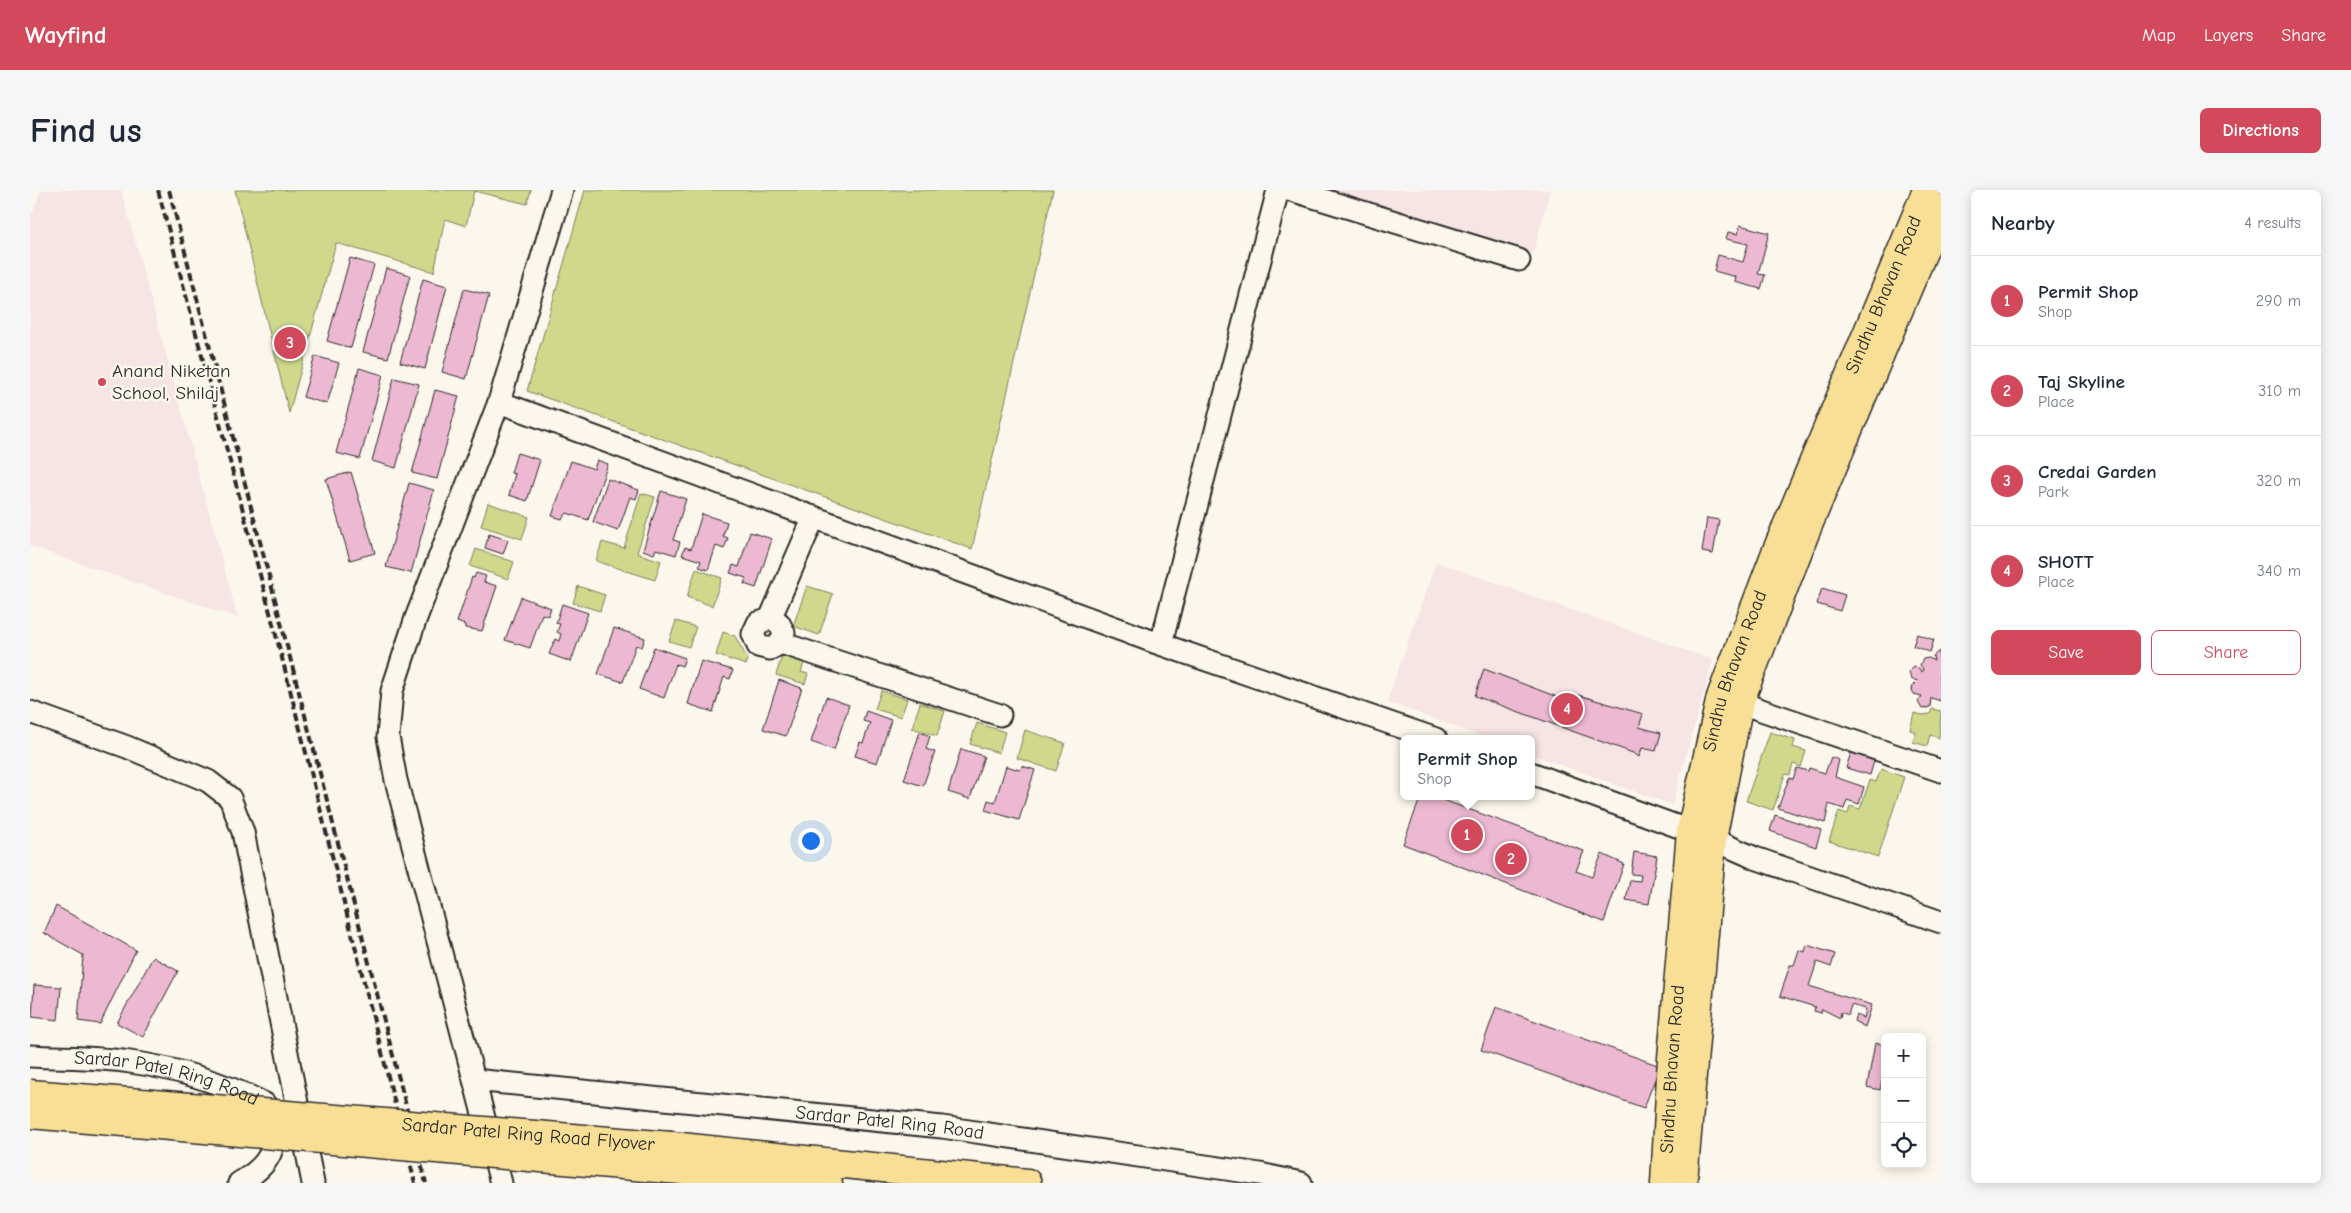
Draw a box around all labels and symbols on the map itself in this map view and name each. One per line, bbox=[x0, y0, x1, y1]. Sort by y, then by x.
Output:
street label: Sindhu Bhavan Road bbox=[1841, 213, 1926, 377]
pin: 3 bbox=[274, 324, 306, 362]
place label: Anand Niketan School, Shilaj bbox=[112, 360, 231, 404]
marker: Anand Niketan School, Shilaj bbox=[96, 376, 108, 388]
street label: Sindhu Bhavan Road bbox=[1698, 587, 1771, 754]
pin: 4 bbox=[1551, 690, 1583, 728]
pin: 1 bbox=[1451, 816, 1483, 854]
your location bbox=[798, 828, 824, 854]
pin: 2 bbox=[1495, 840, 1527, 878]
street label: Sindhu Bhavan Road bbox=[1656, 984, 1689, 1154]
street label: Sardar Patel Ring Road bbox=[74, 1047, 262, 1110]
street label: Sardar Patel Ring Road bbox=[795, 1101, 985, 1144]
street label: Sardar Patel Ring Road Flyover bbox=[401, 1113, 656, 1156]

